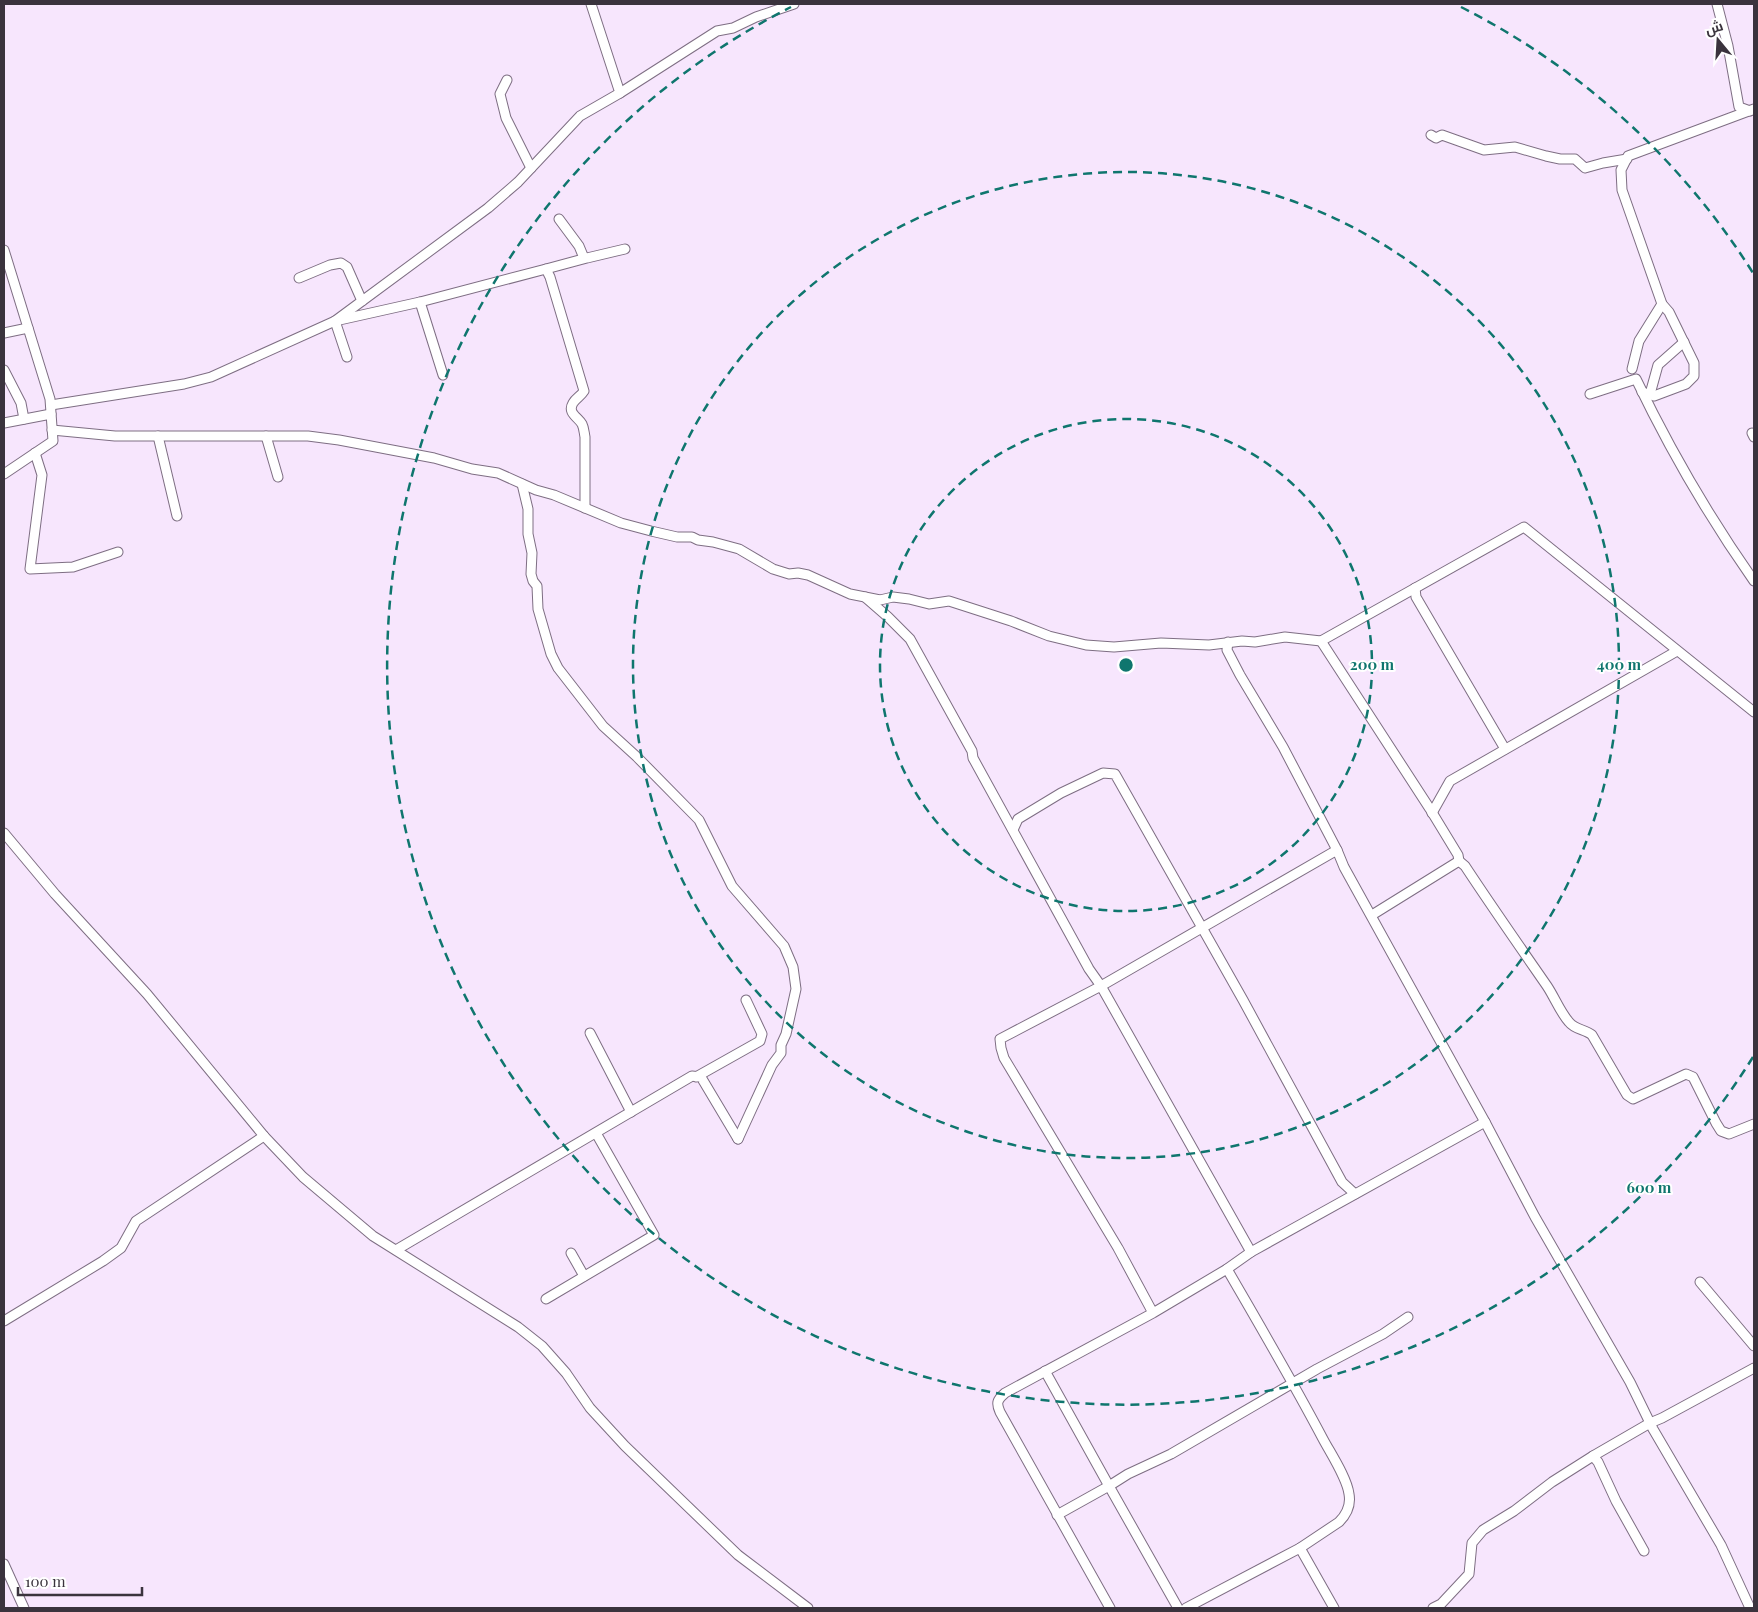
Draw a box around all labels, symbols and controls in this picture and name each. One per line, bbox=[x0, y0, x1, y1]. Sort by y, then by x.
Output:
north arrow bbox=[1693, 15, 1743, 65]
text: ش bbox=[1702, 15, 1725, 39]
text: 200 m bbox=[1350, 654, 1395, 674]
text: 400 m bbox=[1597, 654, 1642, 674]
centre of rings bbox=[1117, 656, 1135, 674]
text: 600 m bbox=[1627, 1177, 1672, 1197]
scale bar bbox=[18, 1564, 141, 1596]
text: 100 m bbox=[25, 1571, 66, 1591]

